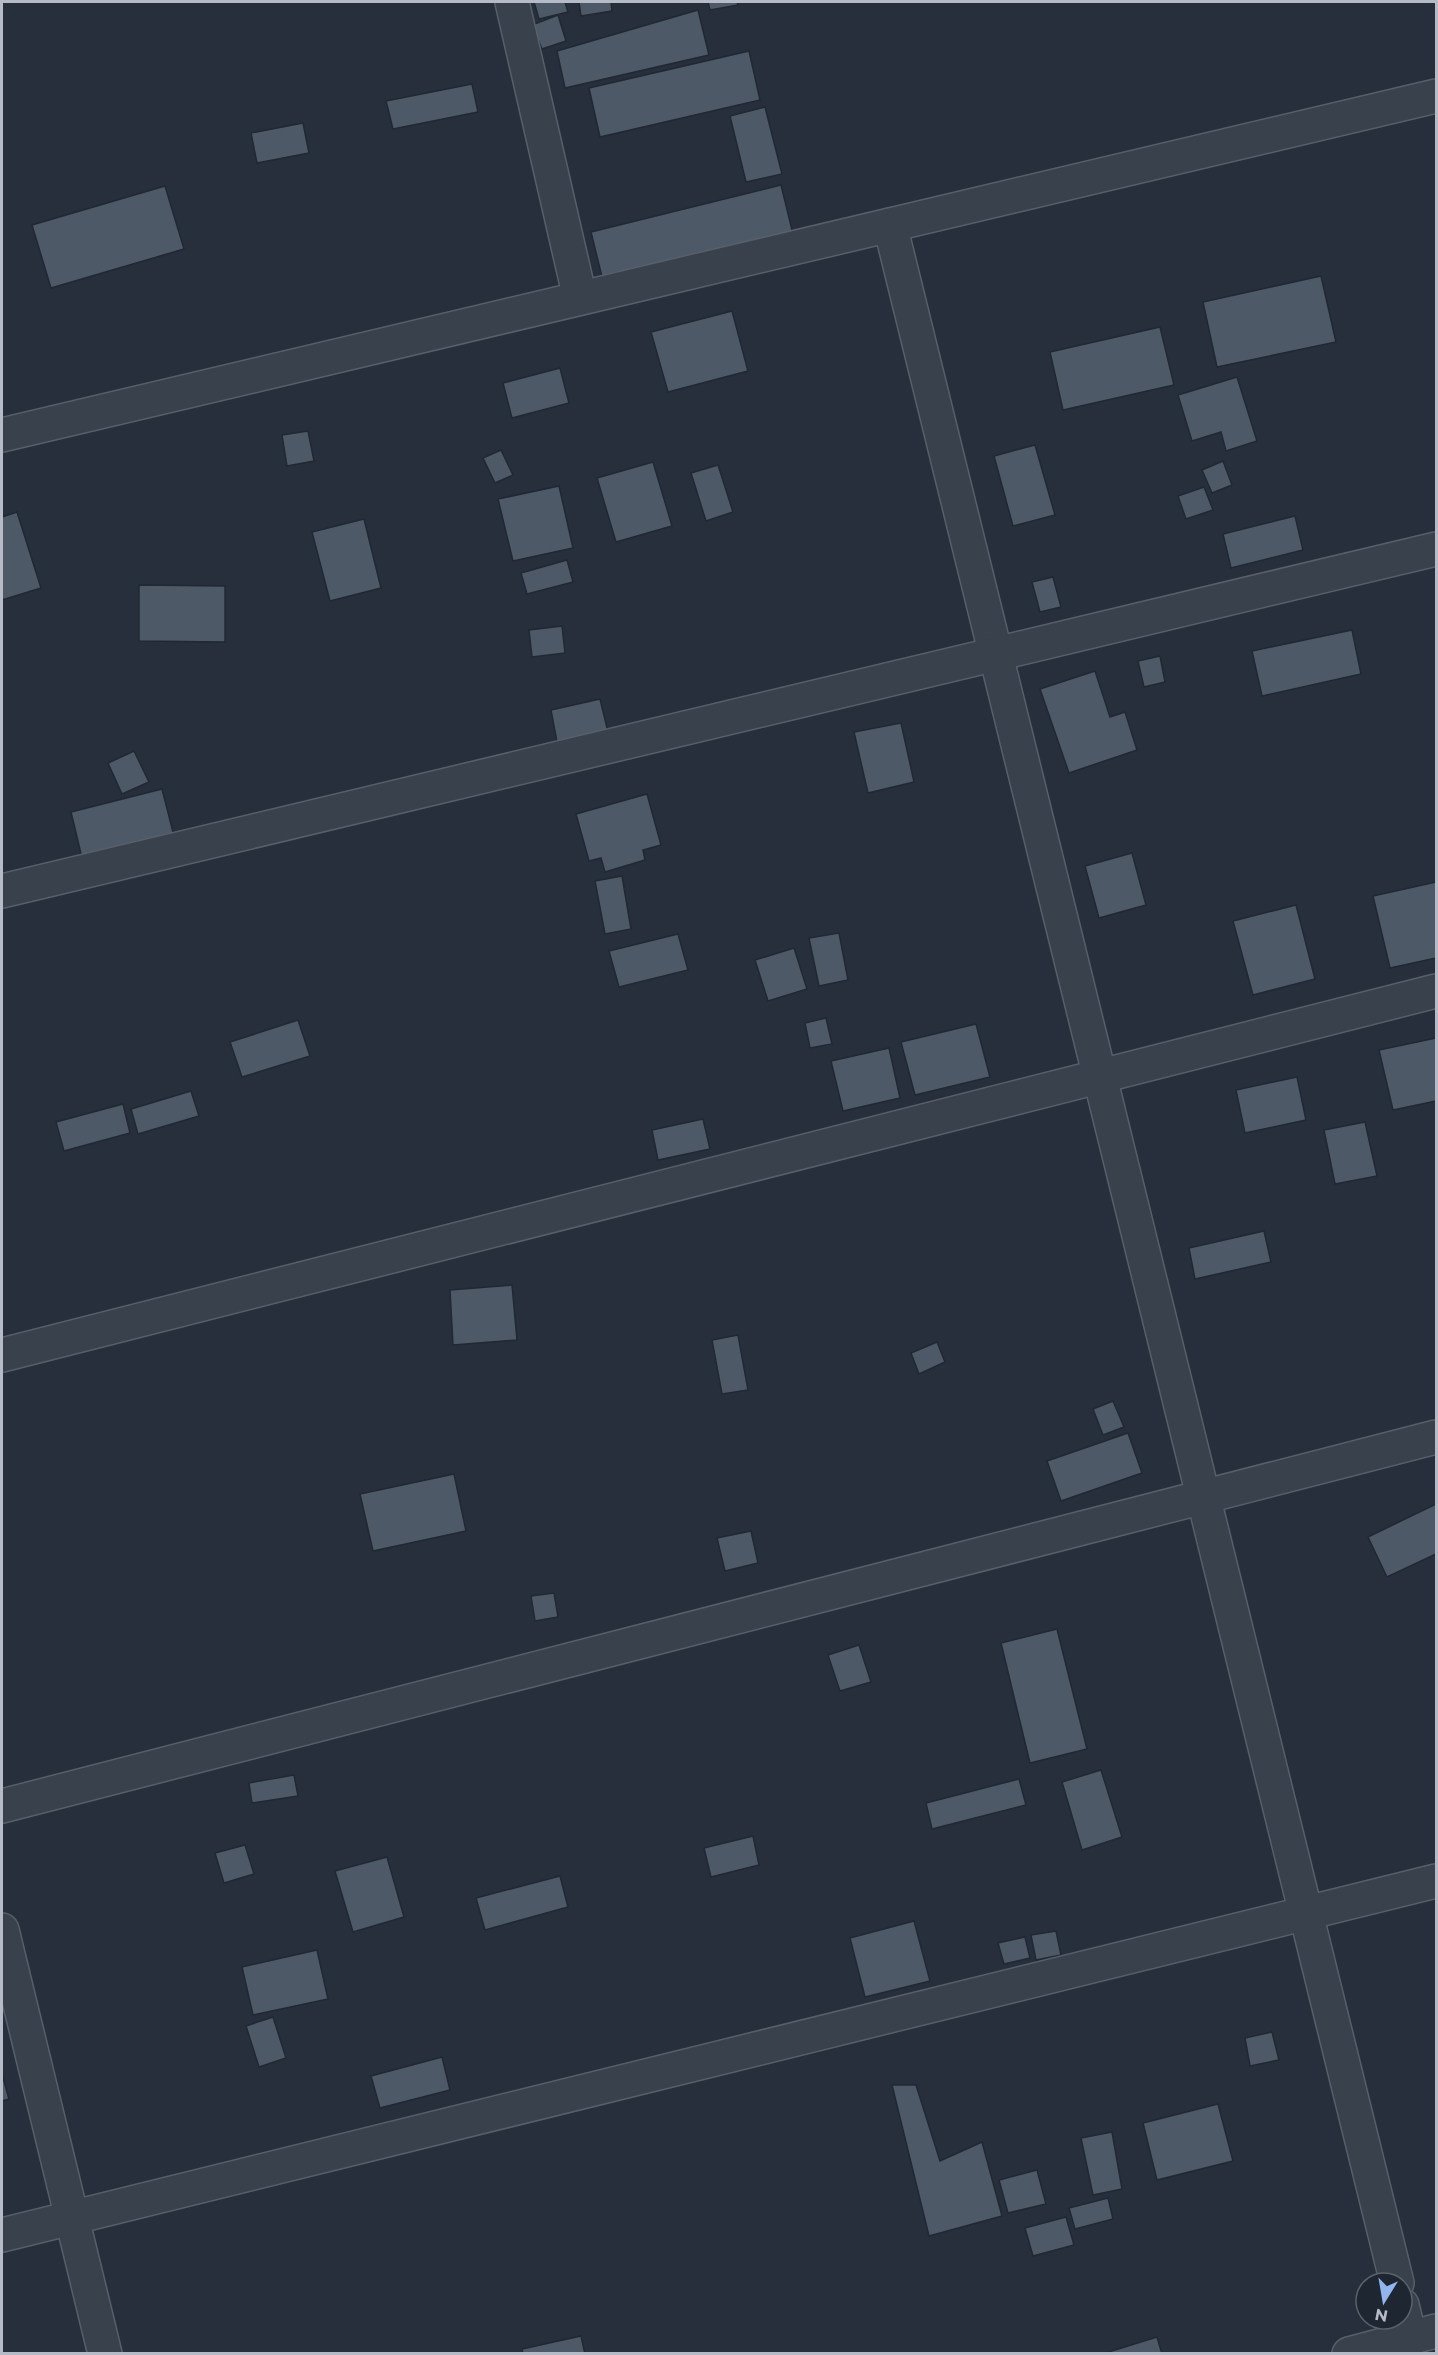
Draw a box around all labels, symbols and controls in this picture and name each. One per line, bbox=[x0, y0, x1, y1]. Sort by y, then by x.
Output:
north arrow bbox=[1354, 2271, 1414, 2331]
text: N bbox=[1373, 2305, 1389, 2326]

